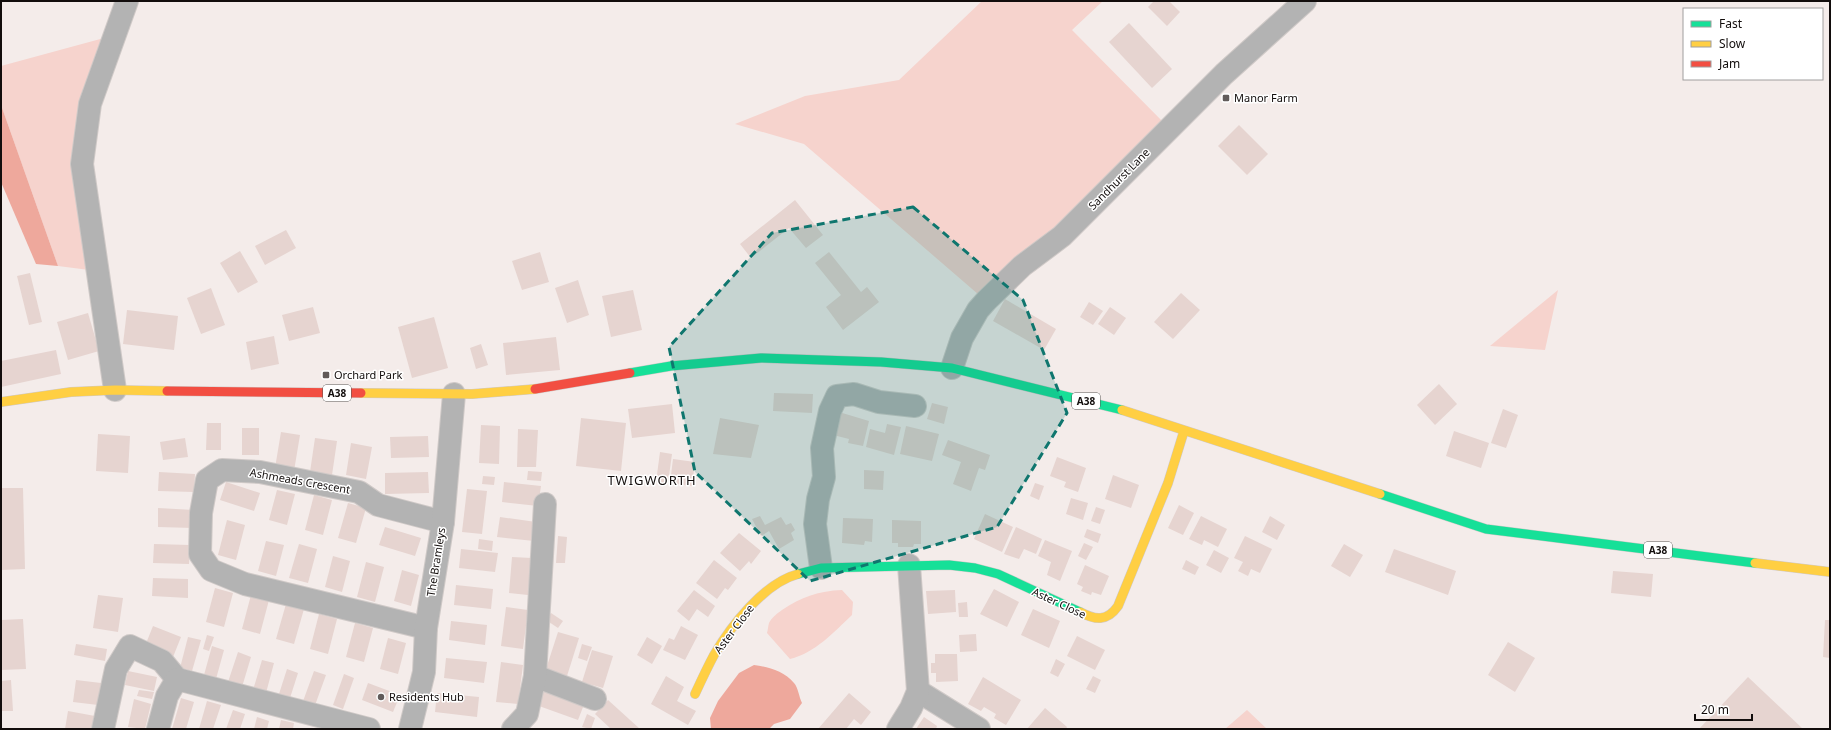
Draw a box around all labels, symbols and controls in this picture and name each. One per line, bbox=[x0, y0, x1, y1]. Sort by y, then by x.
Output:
legend bbox=[1683, 8, 1823, 80]
text: Fast bbox=[1719, 15, 1743, 32]
text: Slow bbox=[1719, 35, 1746, 52]
text: Jam bbox=[1718, 55, 1740, 72]
place label: Manor Farm bbox=[1234, 90, 1298, 105]
marker: Manor Farm bbox=[1221, 93, 1231, 103]
street label: Sandhurst Lane bbox=[1085, 145, 1153, 213]
place label: Orchard Park bbox=[334, 367, 402, 382]
marker: Orchard Park bbox=[321, 370, 331, 380]
road number: A38 bbox=[323, 385, 351, 401]
road number: A38 bbox=[1072, 393, 1100, 409]
street label: Ashmeads Crescent bbox=[249, 464, 351, 497]
district label: TWIGWORTH bbox=[607, 471, 697, 489]
street label: The Bramleys bbox=[423, 526, 448, 597]
road number: A38 bbox=[1644, 542, 1672, 558]
street label: Aster Close bbox=[1030, 584, 1089, 622]
street label: Aster Close bbox=[710, 601, 757, 656]
place label: Residents Hub bbox=[389, 689, 464, 704]
marker: Residents Hub bbox=[376, 692, 386, 702]
scale bar bbox=[1695, 696, 1752, 722]
text: 20 m bbox=[1701, 701, 1729, 718]

